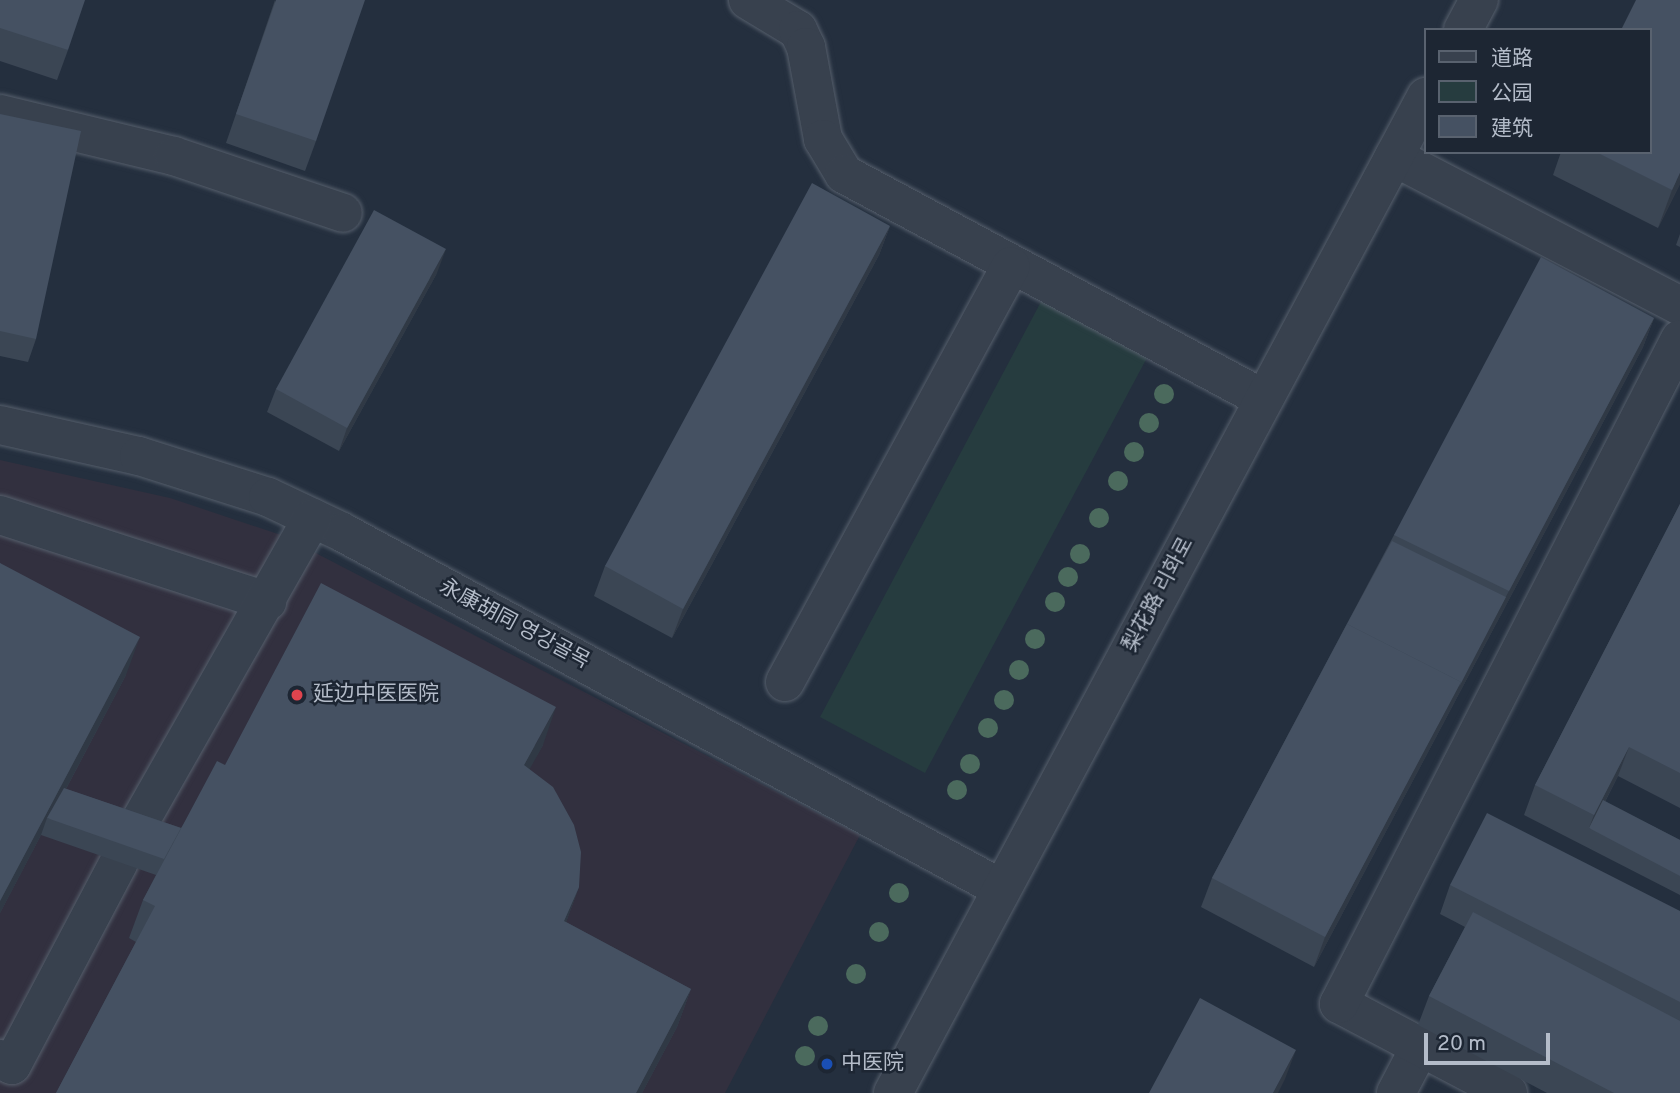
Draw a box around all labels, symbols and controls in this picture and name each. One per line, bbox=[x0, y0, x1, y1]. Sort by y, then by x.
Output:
legend bbox=[1424, 28, 1652, 154]
text: 道路 bbox=[1491, 46, 1533, 73]
text: 公园 bbox=[1491, 81, 1533, 108]
text: 建筑 bbox=[1491, 116, 1533, 143]
street label: 梨花路 리화로 bbox=[1118, 534, 1200, 656]
street label: 永康胡同 영강골목 bbox=[435, 575, 593, 675]
place label: 延边中医医院 bbox=[313, 682, 439, 708]
marker: 延边中医医院 bbox=[287, 685, 307, 705]
scale bar bbox=[1428, 1020, 1554, 1064]
text: 20 m bbox=[1437, 1031, 1486, 1058]
place label: 中医院 bbox=[841, 1051, 904, 1077]
marker: 中医院 bbox=[819, 1056, 835, 1072]

